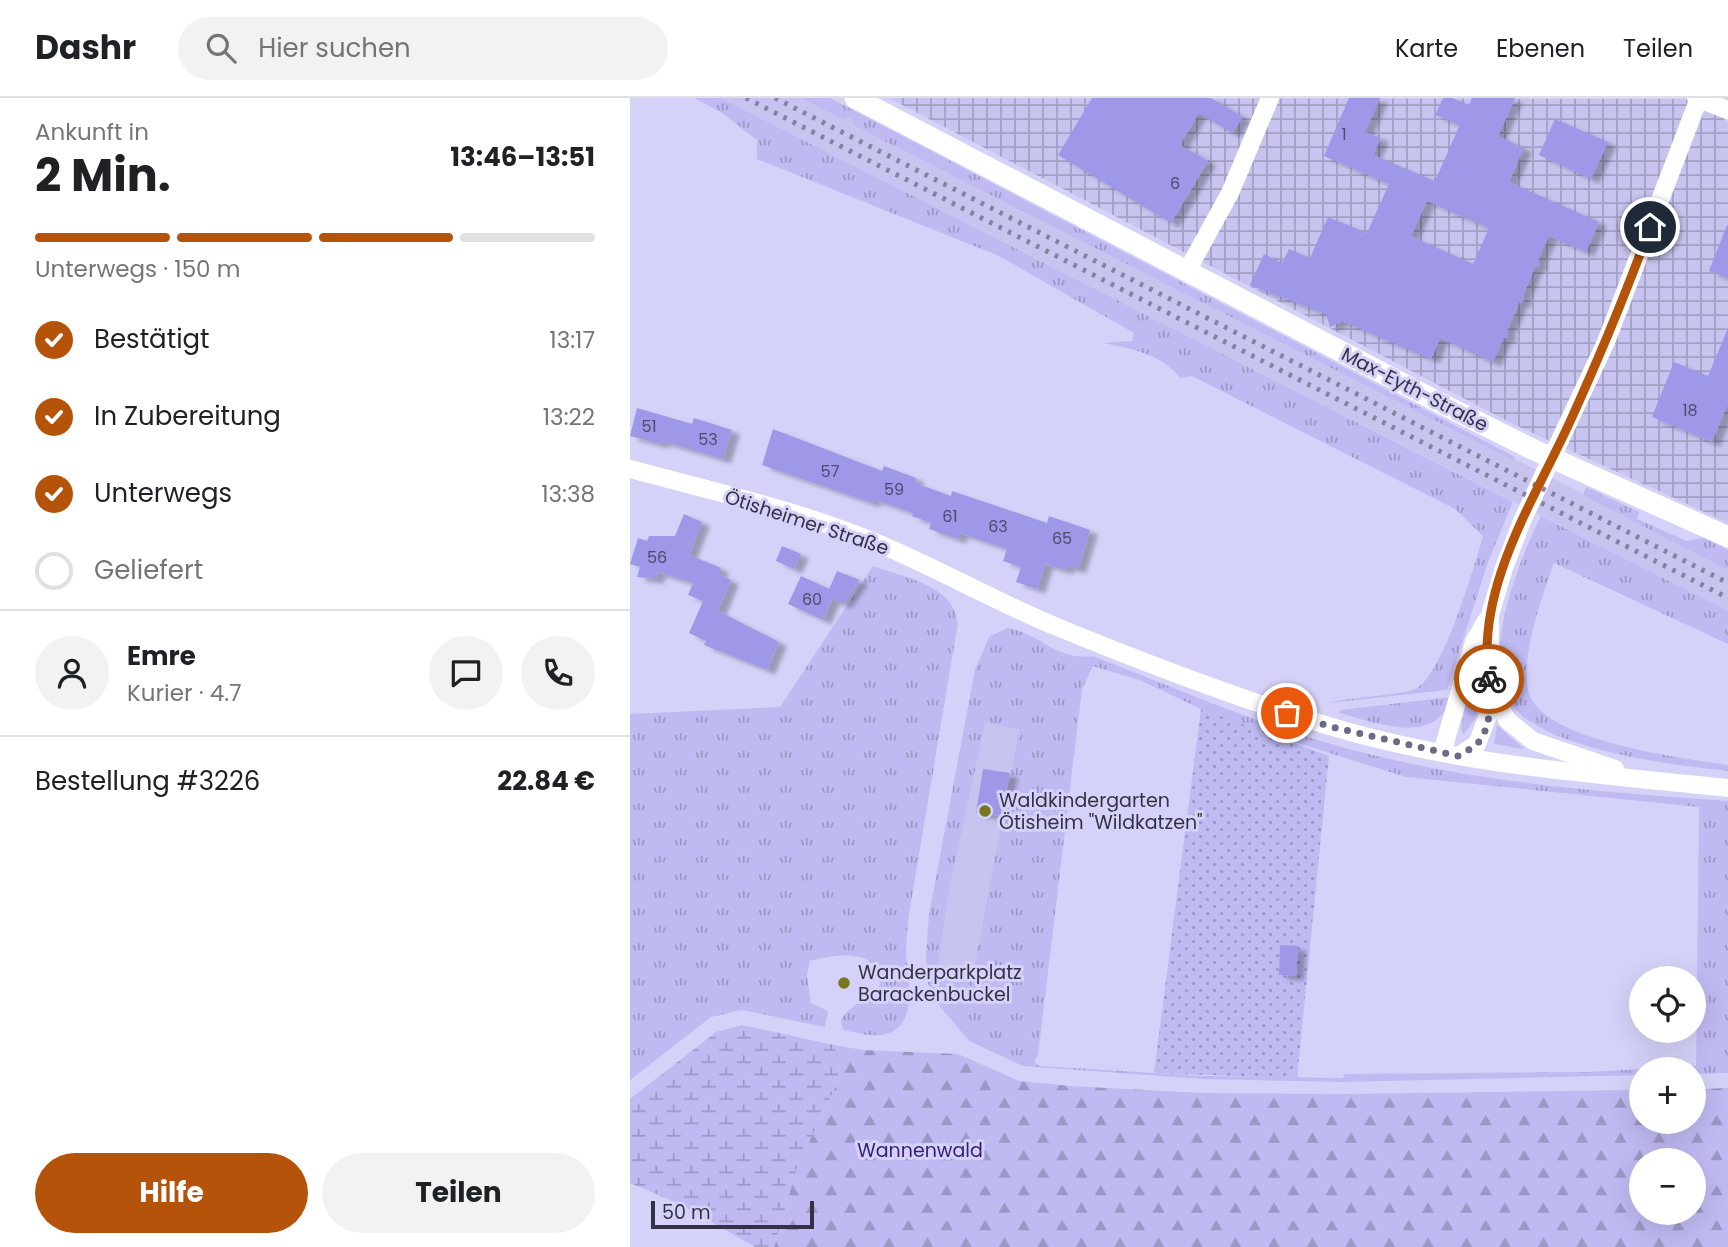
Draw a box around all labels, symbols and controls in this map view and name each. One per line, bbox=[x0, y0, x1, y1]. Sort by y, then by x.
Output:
search box bbox=[178, 17, 668, 80]
text: Dashr bbox=[35, 24, 136, 71]
icon: search bbox=[202, 29, 240, 67]
text: Hier suchen bbox=[258, 30, 411, 66]
text: Karte bbox=[1395, 32, 1458, 65]
text: Ebenen bbox=[1496, 32, 1585, 65]
text: Teilen bbox=[1623, 32, 1693, 65]
text: Ankunft in bbox=[35, 116, 149, 148]
house number: 1 bbox=[1341, 123, 1347, 146]
text: 13:46–13:51 bbox=[450, 139, 595, 175]
text: 2 Min. bbox=[35, 143, 171, 207]
house number: 6 bbox=[1170, 172, 1180, 195]
pin bbox=[1620, 197, 1680, 257]
icon: home bbox=[1631, 208, 1669, 246]
text: Unterwegs · 150 m bbox=[35, 253, 240, 285]
icon: check bbox=[35, 321, 73, 359]
text: Bestätigt bbox=[94, 321, 210, 357]
text: 13:17 bbox=[549, 324, 595, 356]
street label: Max-Eyth-Straße bbox=[1337, 341, 1493, 438]
icon: check bbox=[35, 398, 73, 436]
text: In Zubereitung bbox=[94, 398, 281, 434]
house number: 18 bbox=[1682, 399, 1698, 422]
text: 13:22 bbox=[543, 401, 595, 433]
house number: 51 bbox=[641, 415, 657, 438]
house number: 53 bbox=[698, 428, 718, 451]
house number: 57 bbox=[821, 460, 840, 483]
icon: check bbox=[35, 475, 73, 513]
text: Unterwegs bbox=[94, 475, 232, 511]
text: 13:38 bbox=[541, 478, 595, 510]
house number: 59 bbox=[884, 478, 904, 501]
street label: Ötisheimer Straße bbox=[721, 483, 892, 562]
house number: 61 bbox=[942, 505, 958, 528]
house number: 63 bbox=[988, 515, 1008, 538]
house number: 65 bbox=[1052, 527, 1072, 550]
house number: 56 bbox=[647, 546, 667, 569]
text: Geliefert bbox=[94, 552, 203, 588]
house number: 60 bbox=[802, 588, 822, 611]
button: person bbox=[35, 636, 109, 710]
button: chat bbox=[429, 636, 503, 710]
button: phone bbox=[521, 636, 595, 710]
text: Emre bbox=[127, 638, 196, 674]
courier bbox=[1454, 644, 1524, 714]
icon: bike bbox=[1470, 660, 1508, 698]
text: Kurier · 4.7 bbox=[127, 677, 242, 709]
pin bbox=[1257, 683, 1317, 743]
icon: bag bbox=[1268, 694, 1306, 732]
text: Bestellung #3226 bbox=[35, 763, 260, 799]
text: 22.84 € bbox=[497, 763, 595, 799]
place label: Waldkindergarten Ötisheim "Wildkatzen" bbox=[999, 787, 1203, 836]
marker: Waldkindergarten Ötisheim "Wildkatzen" bbox=[977, 803, 993, 819]
place label: Wanderparkplatz Barackenbuckel bbox=[858, 959, 1022, 1008]
map controls bbox=[1629, 966, 1706, 1225]
button: locate bbox=[1629, 966, 1706, 1043]
marker: Wanderparkplatz Barackenbuckel bbox=[836, 975, 852, 991]
button: + bbox=[1629, 1057, 1706, 1134]
park label: Wannenwald bbox=[857, 1137, 983, 1164]
button: − bbox=[1629, 1148, 1706, 1225]
button: Hilfe bbox=[35, 1153, 308, 1233]
button: Teilen bbox=[322, 1153, 595, 1233]
scale bar bbox=[651, 1198, 814, 1230]
text: 50 m bbox=[662, 1199, 711, 1226]

